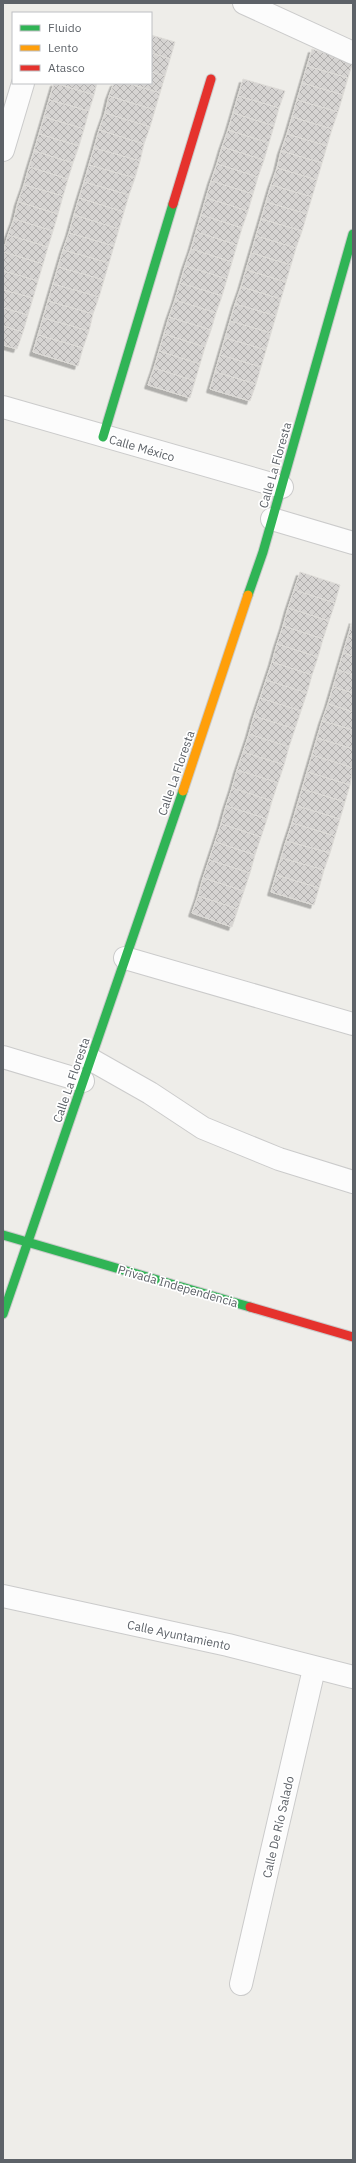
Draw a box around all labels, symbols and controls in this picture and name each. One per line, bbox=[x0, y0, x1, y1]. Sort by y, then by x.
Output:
legend bbox=[12, 12, 152, 84]
text: Fluido bbox=[48, 20, 82, 35]
text: Lento bbox=[48, 40, 78, 55]
text: Atasco bbox=[48, 60, 85, 75]
street label: Calle La Floresta bbox=[256, 420, 295, 510]
street label: Calle México bbox=[107, 431, 177, 465]
street label: Calle La Floresta bbox=[154, 728, 198, 818]
street label: Calle La Floresta bbox=[49, 1035, 93, 1125]
street label: Privada Independencia bbox=[116, 1262, 240, 1311]
street label: Calle Ayuntamiento bbox=[126, 1617, 232, 1653]
street label: Calle De Río Salado bbox=[259, 1774, 297, 1879]

